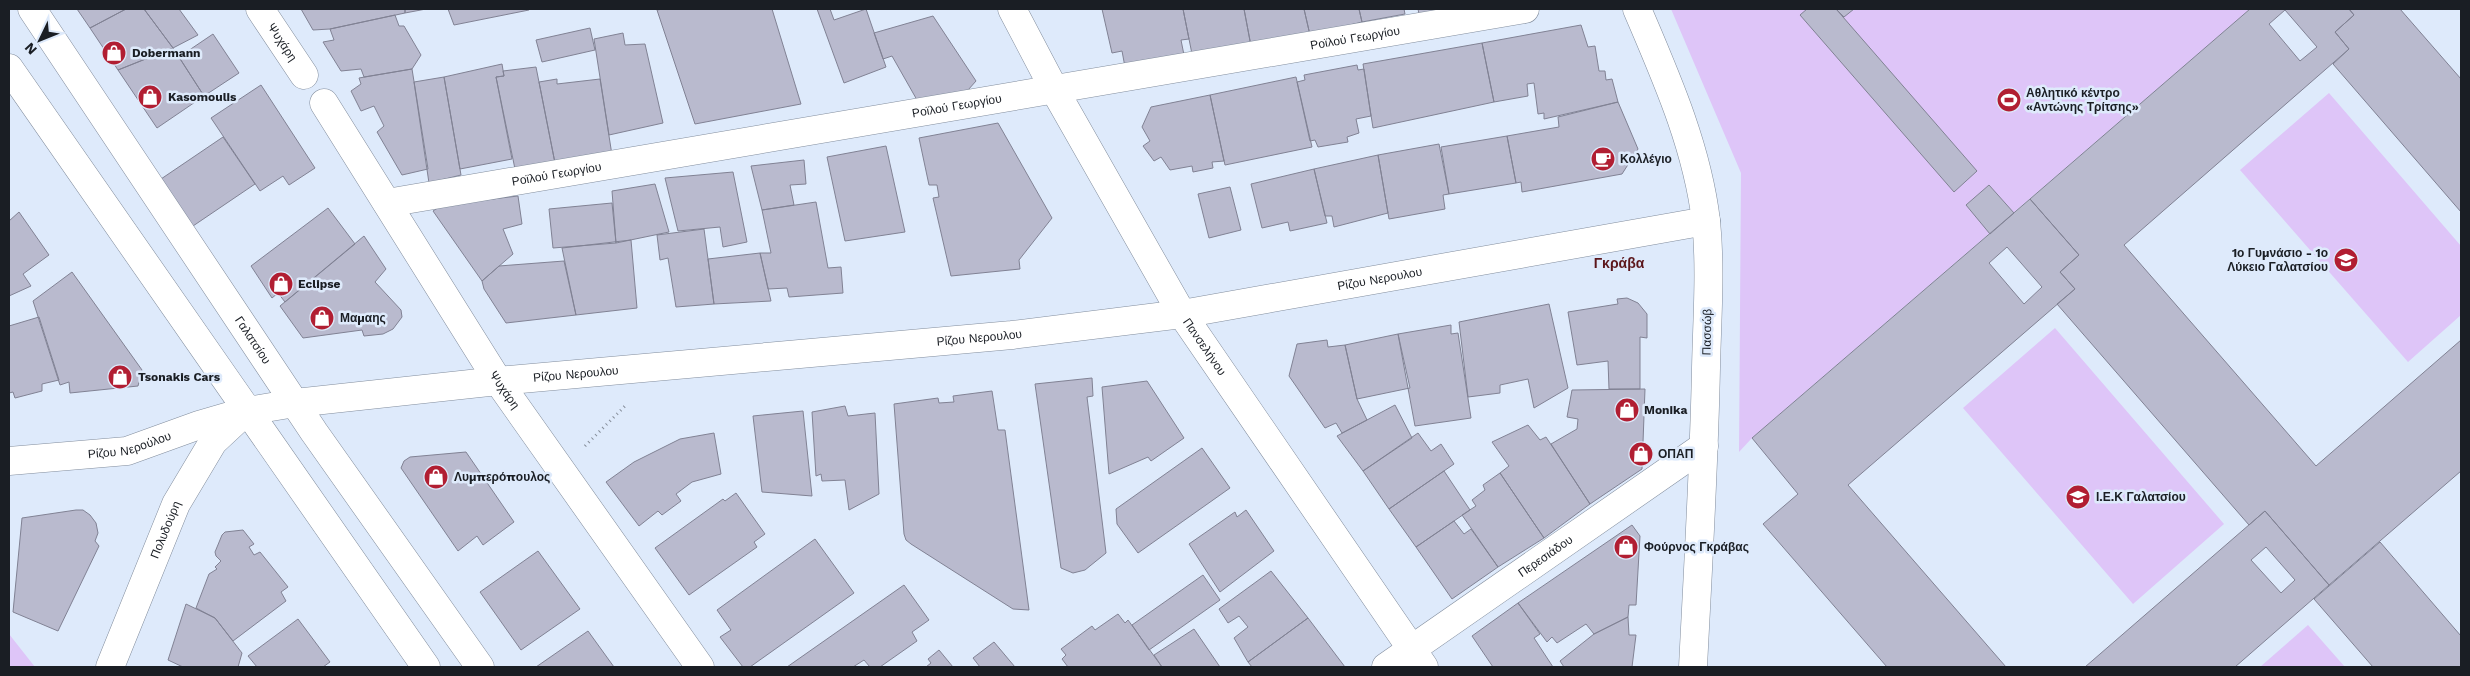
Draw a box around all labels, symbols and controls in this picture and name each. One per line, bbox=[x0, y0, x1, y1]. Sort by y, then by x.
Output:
north arrow bbox=[15, 15, 65, 65]
street label: Ψυχάρη bbox=[264, 20, 300, 64]
street label: Ροϊλού Γεωργίου bbox=[1309, 23, 1401, 52]
text: N bbox=[21, 40, 40, 58]
shop icon: Dobermann bbox=[101, 40, 127, 66]
place label: Dobermann bbox=[132, 46, 201, 60]
shop icon: Kasomoulis bbox=[137, 84, 163, 110]
place label: Αθλητικό κέντρο «Αντώνης Τρίτσης» bbox=[2026, 86, 2139, 114]
sports icon: Αθλητικό κέντρο «Αντώνης Τρίτσης» bbox=[1996, 87, 2022, 113]
place label: Kasomoulis bbox=[168, 90, 237, 104]
street label: Ροϊλού Γεωργίου bbox=[911, 91, 1003, 120]
cafe icon: Κολλέγιο bbox=[1590, 146, 1616, 172]
place label: Κολλέγιο bbox=[1620, 152, 1672, 166]
street label: Ροϊλού Γεωργίου bbox=[511, 160, 602, 189]
place label: 1ο Γυμνάσιο - 1ο Λύκειο Γαλατσίου bbox=[2227, 246, 2328, 274]
school or university icon: 1ο Γυμνάσιο - 1ο Λύκειο Γαλατσίου bbox=[2333, 247, 2359, 273]
district label: Γκράβα bbox=[1594, 255, 1645, 271]
street label: Ρίζου Νερουλου bbox=[1336, 265, 1423, 293]
shop icon: Eclipse bbox=[268, 271, 294, 297]
place label: Eclipse bbox=[298, 277, 341, 291]
shop icon: Μαμαης bbox=[309, 305, 335, 331]
street label: Πασσώβ bbox=[1700, 308, 1714, 355]
place label: Μαμαης bbox=[340, 311, 386, 325]
street label: Γαλατσίου bbox=[232, 314, 274, 367]
street label: Πανσελήνου bbox=[1180, 316, 1229, 378]
street label: Ρίζου Νερουλου bbox=[936, 327, 1023, 349]
street label: Ρίζου Νερουλου bbox=[533, 363, 619, 385]
shop icon: Tsonakis Cars bbox=[107, 364, 133, 390]
street label: Ψυχάρη bbox=[487, 368, 522, 412]
place label: Tsonakis Cars bbox=[138, 370, 221, 384]
shop icon: Monika bbox=[1614, 397, 1640, 423]
place label: Monika bbox=[1644, 403, 1687, 417]
street label: Ρίζου Νερούλου bbox=[87, 429, 173, 461]
shop icon: ΟΠΑΠ bbox=[1628, 441, 1654, 467]
place label: ΟΠΑΠ bbox=[1658, 447, 1693, 461]
shop icon: Λυμπερόπουλος bbox=[423, 464, 449, 490]
place label: Λυμπερόπουλος bbox=[454, 470, 550, 484]
school or university icon: Ι.Ε.Κ Γαλατσίου bbox=[2065, 484, 2091, 510]
place label: Ι.Ε.Κ Γαλατσίου bbox=[2096, 490, 2186, 504]
street label: Πολυδούρη bbox=[148, 499, 183, 561]
street label: Περεσιάδου bbox=[1515, 533, 1575, 580]
shop icon: Φούρνος Γκράβας bbox=[1613, 534, 1639, 560]
place label: Φούρνος Γκράβας bbox=[1644, 540, 1749, 554]

